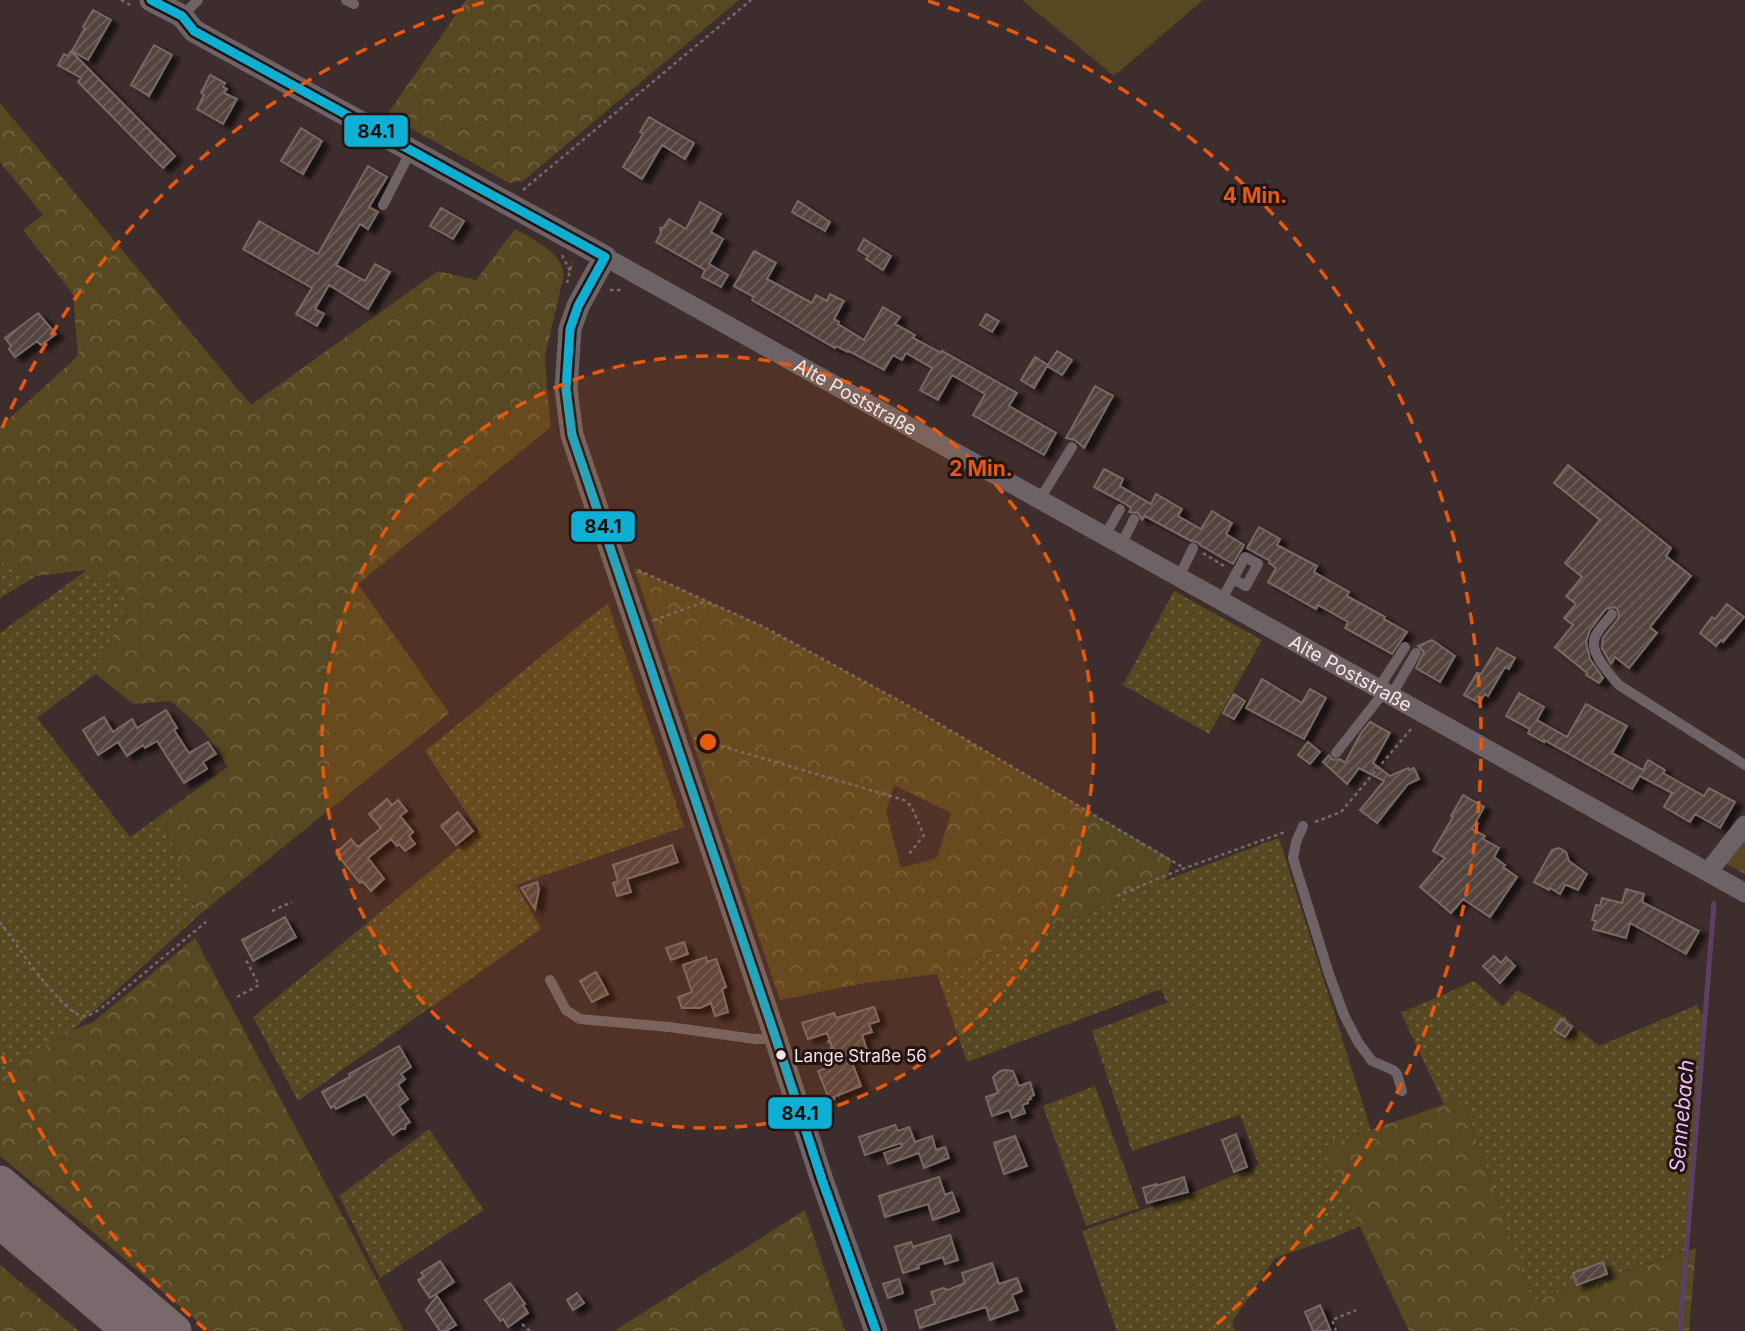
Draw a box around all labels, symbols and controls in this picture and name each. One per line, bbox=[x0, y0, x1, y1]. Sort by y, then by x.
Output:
line badge: 84.1 bbox=[343, 114, 409, 148]
text: 84.1 bbox=[357, 120, 395, 143]
text: 4 Min. bbox=[1223, 183, 1287, 208]
street label: Alte Poststraße bbox=[790, 354, 921, 441]
text: 2 Min. bbox=[949, 456, 1013, 481]
line badge: 84.1 bbox=[570, 510, 636, 543]
text: 84.1 bbox=[584, 515, 622, 538]
street label: Alte Poststraße bbox=[1285, 630, 1416, 717]
centre of rings bbox=[696, 730, 720, 754]
place label: Lange Straße 56 bbox=[794, 1046, 927, 1066]
marker: Lange Straße 56 bbox=[774, 1048, 788, 1062]
water label: Sennebach bbox=[1664, 1059, 1699, 1173]
line badge: 84.1 bbox=[767, 1096, 833, 1130]
text: 84.1 bbox=[781, 1102, 819, 1125]

